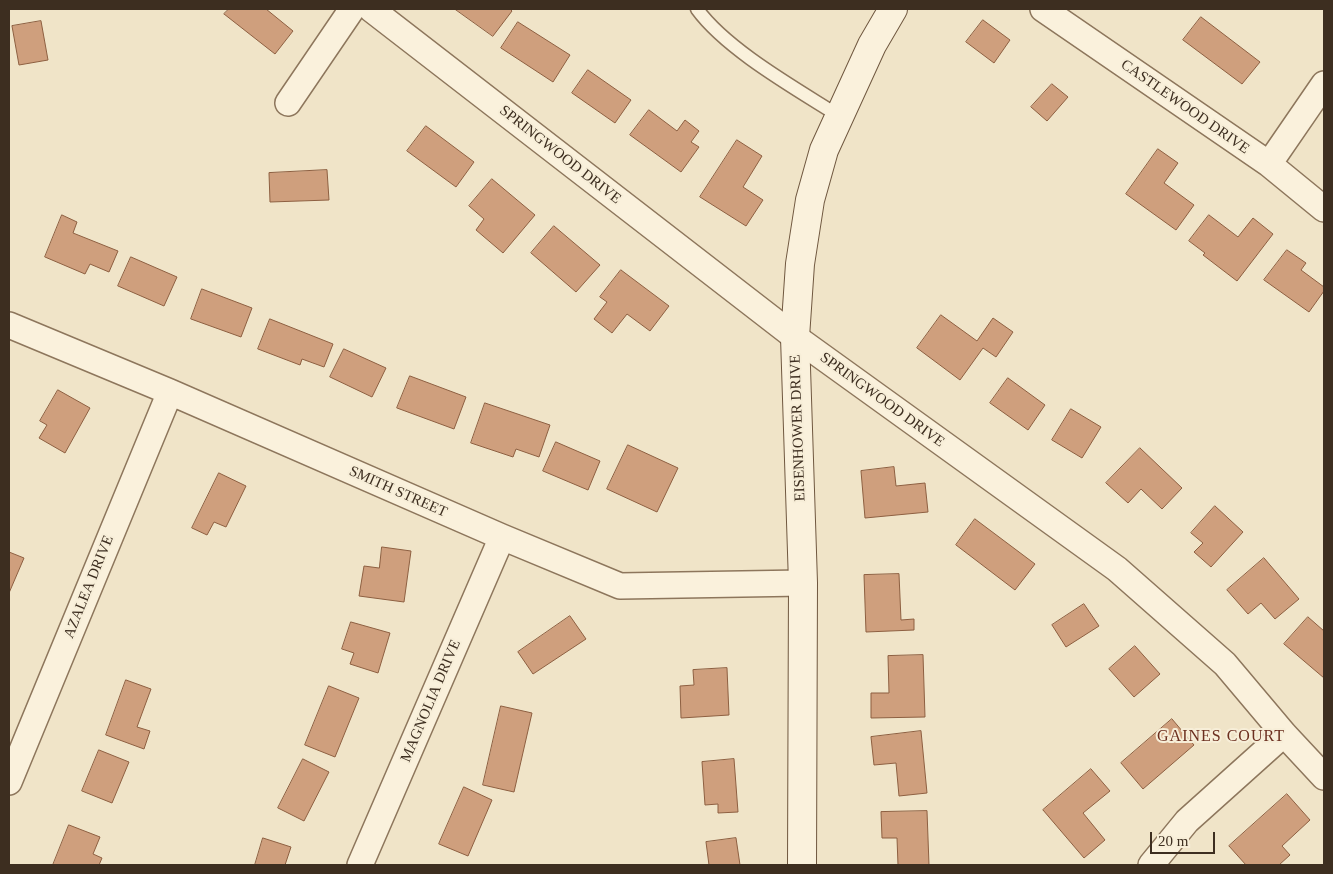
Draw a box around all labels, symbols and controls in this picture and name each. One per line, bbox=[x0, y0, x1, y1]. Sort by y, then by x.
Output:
street label: CASTLEWOOD DRIVE bbox=[1117, 56, 1253, 158]
street label: SPRINGWOOD DRIVE bbox=[496, 102, 624, 208]
street label: SPRINGWOOD DRIVE bbox=[816, 349, 948, 451]
street label: EISENHOWER DRIVE bbox=[786, 354, 810, 502]
street label: SMITH STREET bbox=[346, 462, 450, 522]
street label: AZALEA DRIVE bbox=[60, 533, 118, 641]
street label: MAGNOLIA DRIVE bbox=[397, 637, 465, 765]
district label: GAINES COURT bbox=[1156, 727, 1286, 747]
scale bar bbox=[1153, 822, 1218, 854]
text: 20 m bbox=[1158, 833, 1188, 849]

